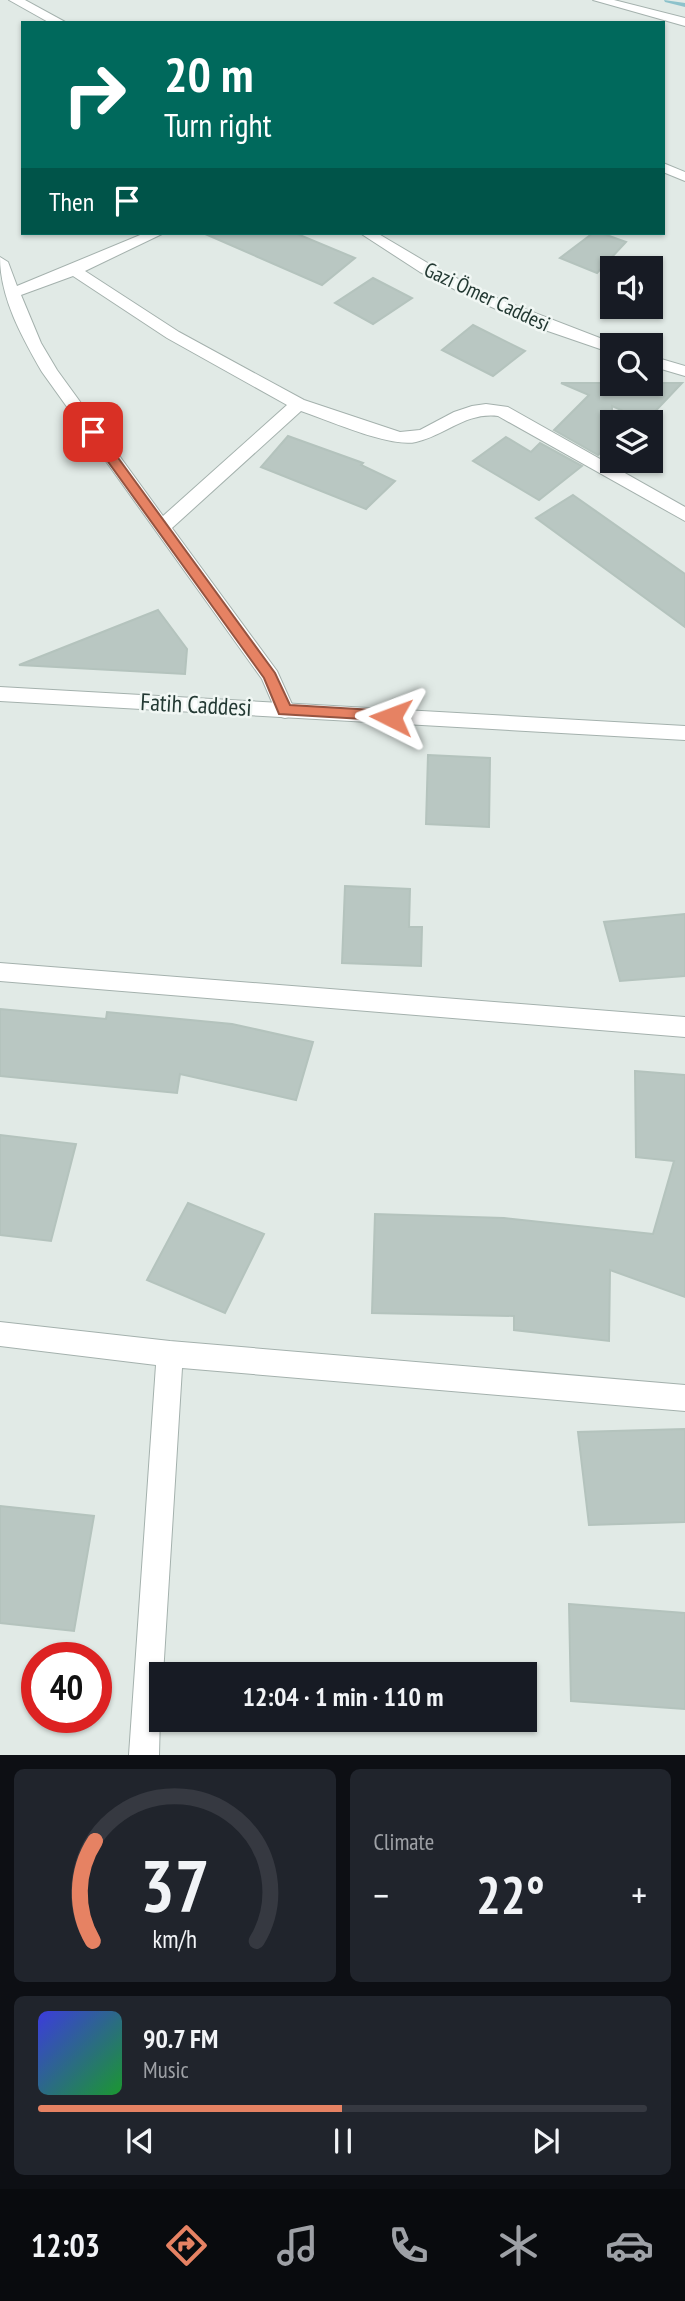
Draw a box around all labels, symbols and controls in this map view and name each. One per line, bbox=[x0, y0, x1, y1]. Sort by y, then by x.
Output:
text: 20 m bbox=[164, 42, 253, 106]
icon: right bbox=[49, 49, 140, 140]
text: Turn right bbox=[164, 104, 272, 146]
icon: arrive bbox=[108, 182, 146, 220]
text: Then bbox=[49, 185, 94, 218]
street label: Gazi Ömer Caddesi bbox=[420, 256, 554, 337]
map controls bbox=[600, 256, 663, 473]
button: sound bbox=[600, 256, 663, 319]
button: search bbox=[600, 333, 663, 396]
pin bbox=[63, 402, 123, 462]
button: layers bbox=[600, 410, 663, 473]
icon: arrive bbox=[74, 413, 112, 451]
position arrow bbox=[354, 680, 428, 754]
street label: Fatih Caddesi bbox=[140, 686, 252, 723]
speed limit sign: 40 bbox=[21, 1642, 112, 1733]
text: 12:04 · 1 min · 110 m bbox=[243, 1680, 443, 1713]
text: Climate bbox=[374, 1827, 434, 1856]
text: 37 bbox=[140, 1838, 210, 1932]
text: 22° bbox=[476, 1861, 545, 1928]
text: − bbox=[374, 1870, 389, 1919]
text: + bbox=[631, 1870, 647, 1919]
text: km/h bbox=[153, 1923, 197, 1955]
text: 90.7 FM bbox=[143, 2022, 218, 2055]
text: Music bbox=[143, 2055, 189, 2084]
icon: previous bbox=[121, 2122, 159, 2160]
icon: pause bbox=[324, 2122, 362, 2160]
icon: next bbox=[527, 2122, 565, 2160]
icon: directions bbox=[162, 2221, 211, 2270]
icon: music bbox=[273, 2221, 322, 2270]
icon: phone bbox=[384, 2221, 433, 2270]
icon: climate bbox=[494, 2221, 543, 2270]
icon: car bbox=[605, 2221, 654, 2270]
text: 12:03 bbox=[31, 2224, 100, 2266]

